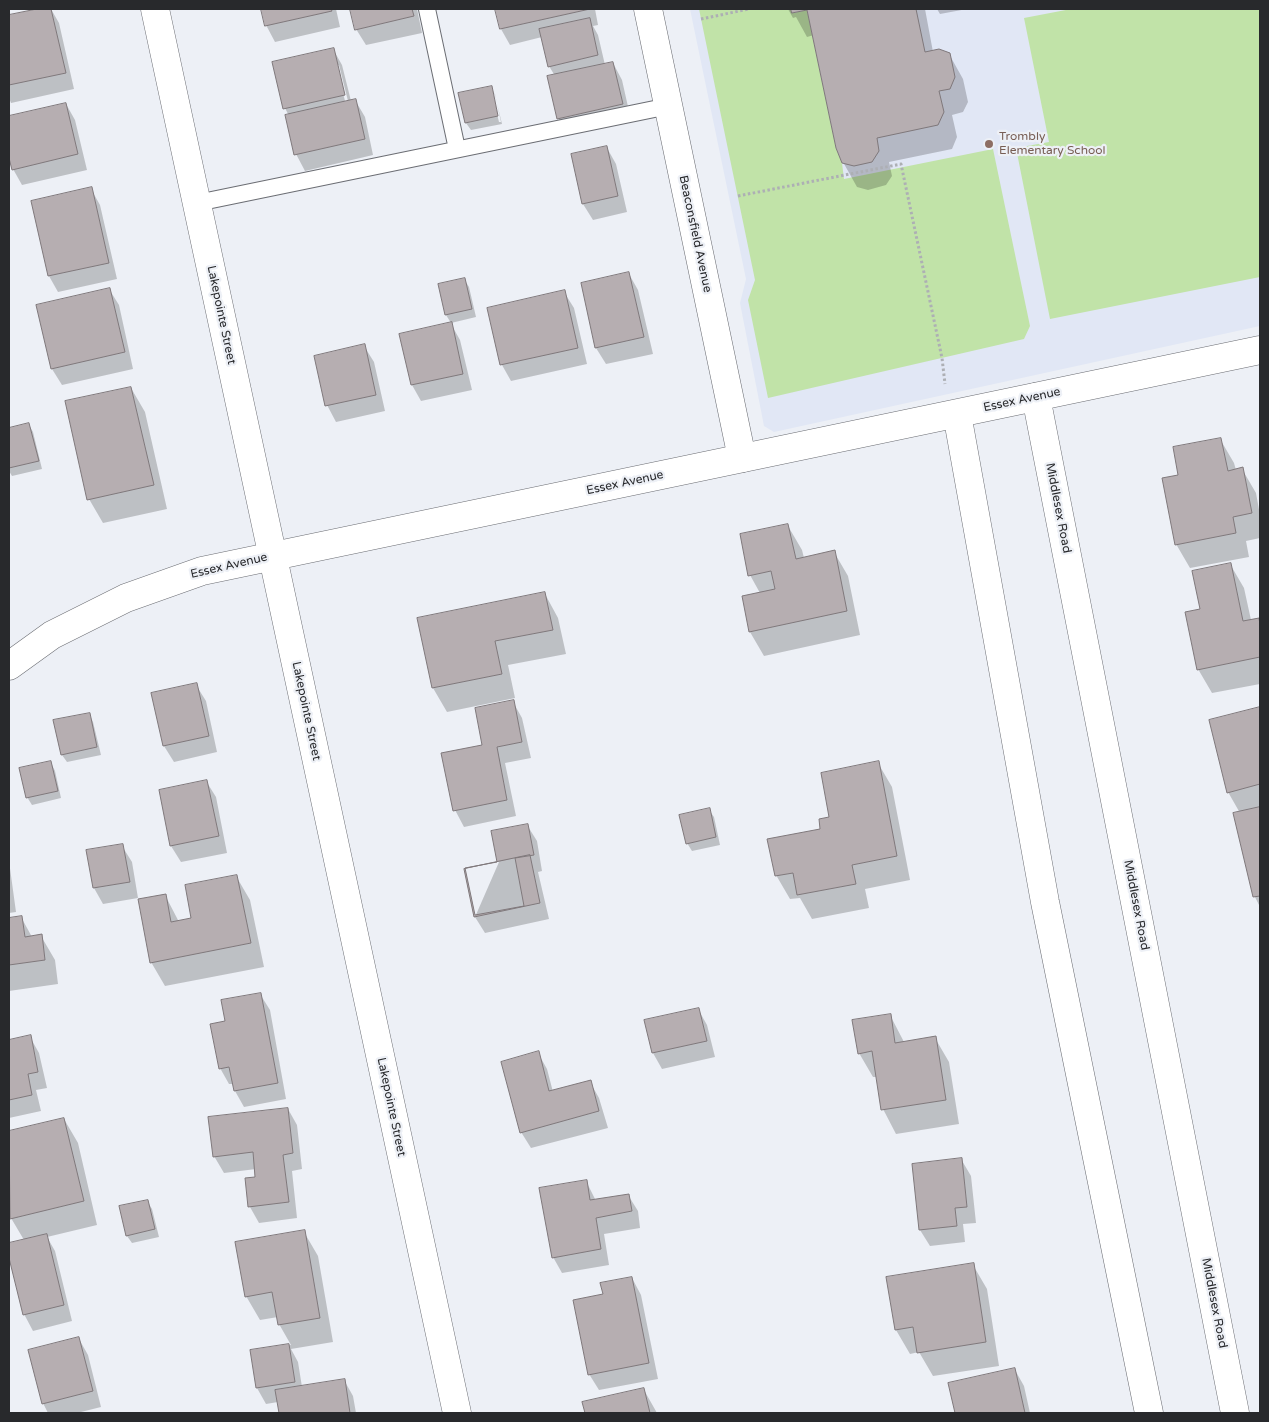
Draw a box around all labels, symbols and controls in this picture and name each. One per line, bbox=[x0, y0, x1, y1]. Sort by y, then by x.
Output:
place label: Trombly Elementary School bbox=[999, 130, 1106, 158]
marker: Trombly Elementary School bbox=[983, 138, 995, 150]
street label: Beaconsfield Avenue bbox=[676, 174, 714, 294]
street label: Lakepointe Street bbox=[203, 264, 239, 366]
street label: Essex Avenue bbox=[982, 385, 1062, 415]
street label: Middlesex Road bbox=[1042, 462, 1074, 554]
street label: Essex Avenue bbox=[585, 468, 665, 498]
street label: Essex Avenue bbox=[189, 550, 269, 582]
street label: Lakepointe Street bbox=[288, 660, 324, 762]
street label: Middlesex Road bbox=[1120, 859, 1152, 951]
street label: Lakepointe Street bbox=[373, 1056, 409, 1158]
street label: Middlesex Road bbox=[1198, 1257, 1230, 1349]

